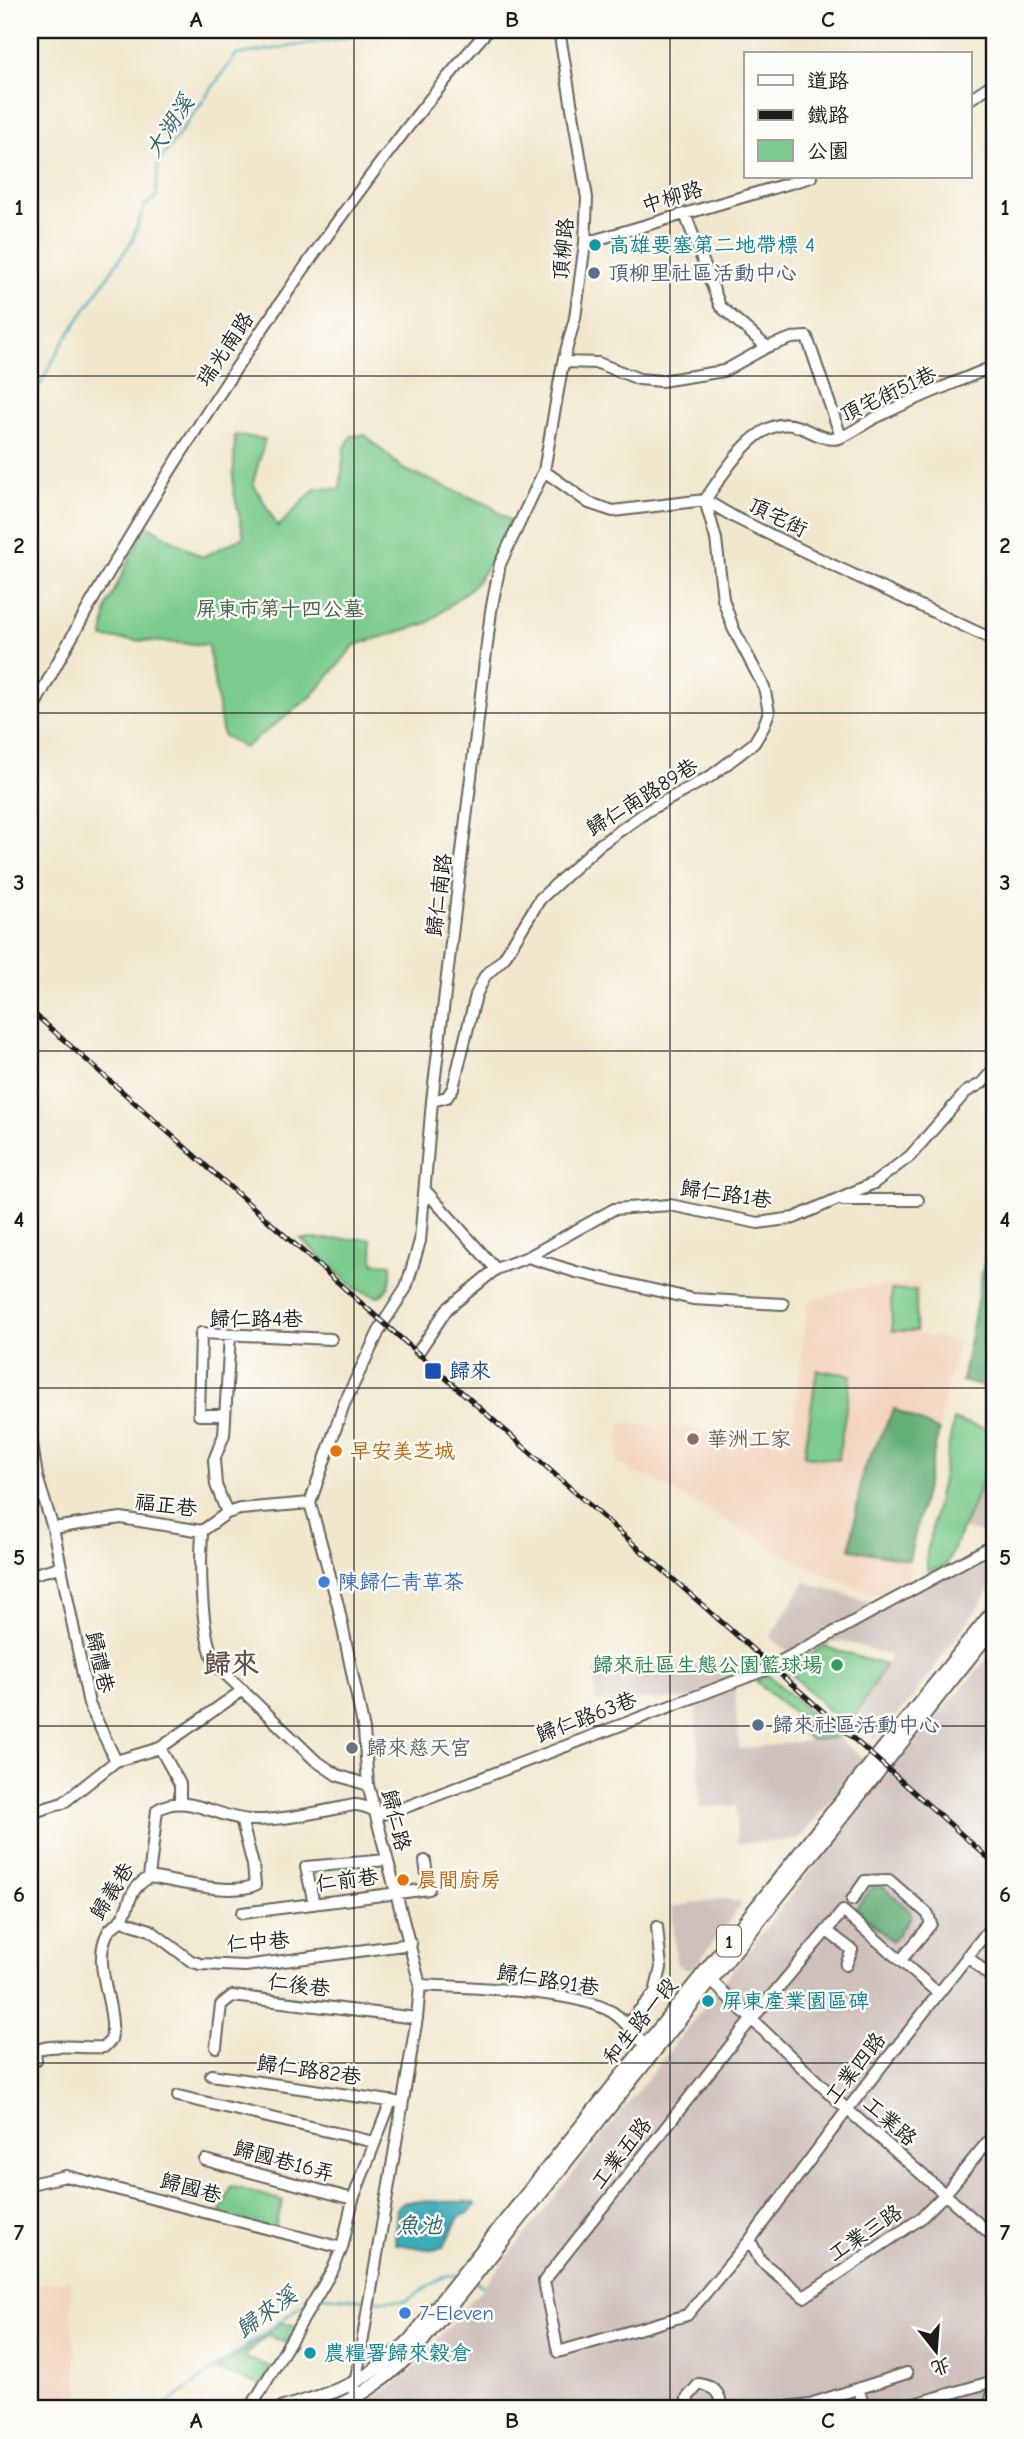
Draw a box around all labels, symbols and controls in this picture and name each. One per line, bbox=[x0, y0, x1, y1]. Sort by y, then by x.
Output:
text: A bbox=[190, 6, 203, 33]
text: B bbox=[505, 6, 519, 33]
text: C bbox=[821, 6, 835, 33]
legend bbox=[744, 52, 972, 178]
text: 道路 bbox=[807, 69, 849, 93]
water label: 大湖溪 bbox=[139, 88, 201, 163]
text: 鐵路 bbox=[807, 103, 849, 127]
text: 公園 bbox=[807, 139, 849, 163]
street label: 中柳路 bbox=[638, 176, 706, 218]
text: 1 bbox=[14, 194, 24, 221]
text: 1 bbox=[1000, 194, 1010, 221]
street label: 頂柳路 bbox=[548, 217, 578, 281]
place label: 高雄要塞第二地帶標 4 bbox=[609, 233, 815, 257]
marker: 高雄要塞第二地帶標 4 bbox=[587, 237, 603, 253]
place label: 頂柳里社區活動中心 bbox=[608, 261, 797, 285]
marker: 頂柳里社區活動中心 bbox=[586, 265, 602, 281]
street label: 瑞光南路 bbox=[192, 307, 258, 391]
street label: 頂宅街51巷 bbox=[836, 361, 940, 427]
street label: 頂宅街 bbox=[744, 492, 812, 542]
text: 2 bbox=[13, 532, 25, 559]
text: 2 bbox=[999, 532, 1011, 559]
park label: 屏東市第十四公墓 bbox=[196, 597, 364, 621]
street label: 歸仁南路89巷 bbox=[582, 753, 702, 841]
street label: 歸仁南路 bbox=[422, 852, 456, 938]
text: 3 bbox=[13, 869, 25, 896]
text: 3 bbox=[999, 869, 1011, 896]
street label: 歸仁路1巷 bbox=[679, 1176, 773, 1212]
text: 4 bbox=[14, 1206, 25, 1233]
text: 4 bbox=[1000, 1206, 1011, 1233]
street label: 歸仁路4巷 bbox=[209, 1307, 303, 1331]
place label: 歸來 bbox=[449, 1359, 491, 1383]
marker: 歸來 bbox=[423, 1361, 443, 1381]
place label: 華洲工家 bbox=[707, 1427, 791, 1451]
marker: 華洲工家 bbox=[685, 1431, 701, 1447]
place label: 早安美芝城 bbox=[350, 1439, 455, 1463]
marker: 早安美芝城 bbox=[328, 1443, 344, 1459]
street label: 福正巷 bbox=[133, 1489, 199, 1521]
text: 5 bbox=[13, 1544, 25, 1571]
text: 5 bbox=[999, 1544, 1011, 1571]
place label: 陳歸仁青草茶 bbox=[338, 1570, 464, 1594]
marker: 陳歸仁青草茶 bbox=[316, 1574, 332, 1590]
street label: 歸禮巷 bbox=[81, 1629, 119, 1695]
district label: 歸來 bbox=[203, 1648, 259, 1680]
place label: 歸來社區生態公園籃球場 bbox=[592, 1653, 823, 1677]
marker: 歸來社區生態公園籃球場 bbox=[829, 1657, 845, 1673]
street label: 歸仁路63巷 bbox=[532, 1687, 640, 1747]
place label: 歸來社區活動中心 bbox=[772, 1713, 940, 1737]
marker: 歸來社區活動中心 bbox=[750, 1717, 766, 1733]
place label: 歸來慈天宮 bbox=[366, 1736, 471, 1760]
marker: 歸來慈天宮 bbox=[344, 1740, 360, 1756]
street label: 歸仁路 bbox=[377, 1787, 415, 1853]
street label: 歸義巷 bbox=[85, 1858, 139, 1924]
street label: 仁前巷 bbox=[314, 1864, 380, 1896]
place label: 晨間廚房 bbox=[417, 1868, 501, 1892]
marker: 晨間廚房 bbox=[395, 1872, 411, 1888]
text: 6 bbox=[13, 1881, 25, 1908]
text: 6 bbox=[999, 1881, 1011, 1908]
road number: 1 bbox=[717, 1926, 741, 1956]
street label: 仁中巷 bbox=[226, 1928, 290, 1956]
street label: 歸仁路91巷 bbox=[495, 1960, 601, 2000]
street label: 仁後巷 bbox=[266, 1969, 332, 2001]
street label: 和生路一段 bbox=[598, 1973, 682, 2069]
place label: 屏東產業園區碑 bbox=[722, 1989, 869, 2013]
marker: 屏東產業園區碑 bbox=[700, 1993, 716, 2009]
street label: 工業四路 bbox=[820, 2028, 890, 2108]
street label: 歸仁路82巷 bbox=[255, 2051, 363, 2089]
street label: 工業路 bbox=[858, 2091, 922, 2151]
street label: 工業五路 bbox=[586, 2113, 656, 2193]
street label: 歸國巷16弄 bbox=[231, 2136, 337, 2186]
street label: 歸國巷 bbox=[157, 2168, 225, 2208]
street label: 工業三路 bbox=[823, 2200, 907, 2266]
water label: 魚池 bbox=[396, 2212, 443, 2239]
text: 7 bbox=[14, 2219, 25, 2246]
text: 7 bbox=[1000, 2219, 1011, 2246]
water label: 歸來溪 bbox=[230, 2280, 304, 2344]
place label: 7-Eleven bbox=[419, 2301, 494, 2325]
marker: 7-Eleven bbox=[397, 2305, 413, 2321]
north arrow bbox=[902, 2316, 972, 2386]
place label: 農糧署歸來穀倉 bbox=[324, 2341, 471, 2365]
marker: 農糧署歸來穀倉 bbox=[302, 2345, 318, 2361]
text: 北 bbox=[928, 2353, 953, 2380]
text: A bbox=[190, 2407, 203, 2434]
text: B bbox=[505, 2407, 519, 2434]
text: C bbox=[821, 2407, 835, 2434]

